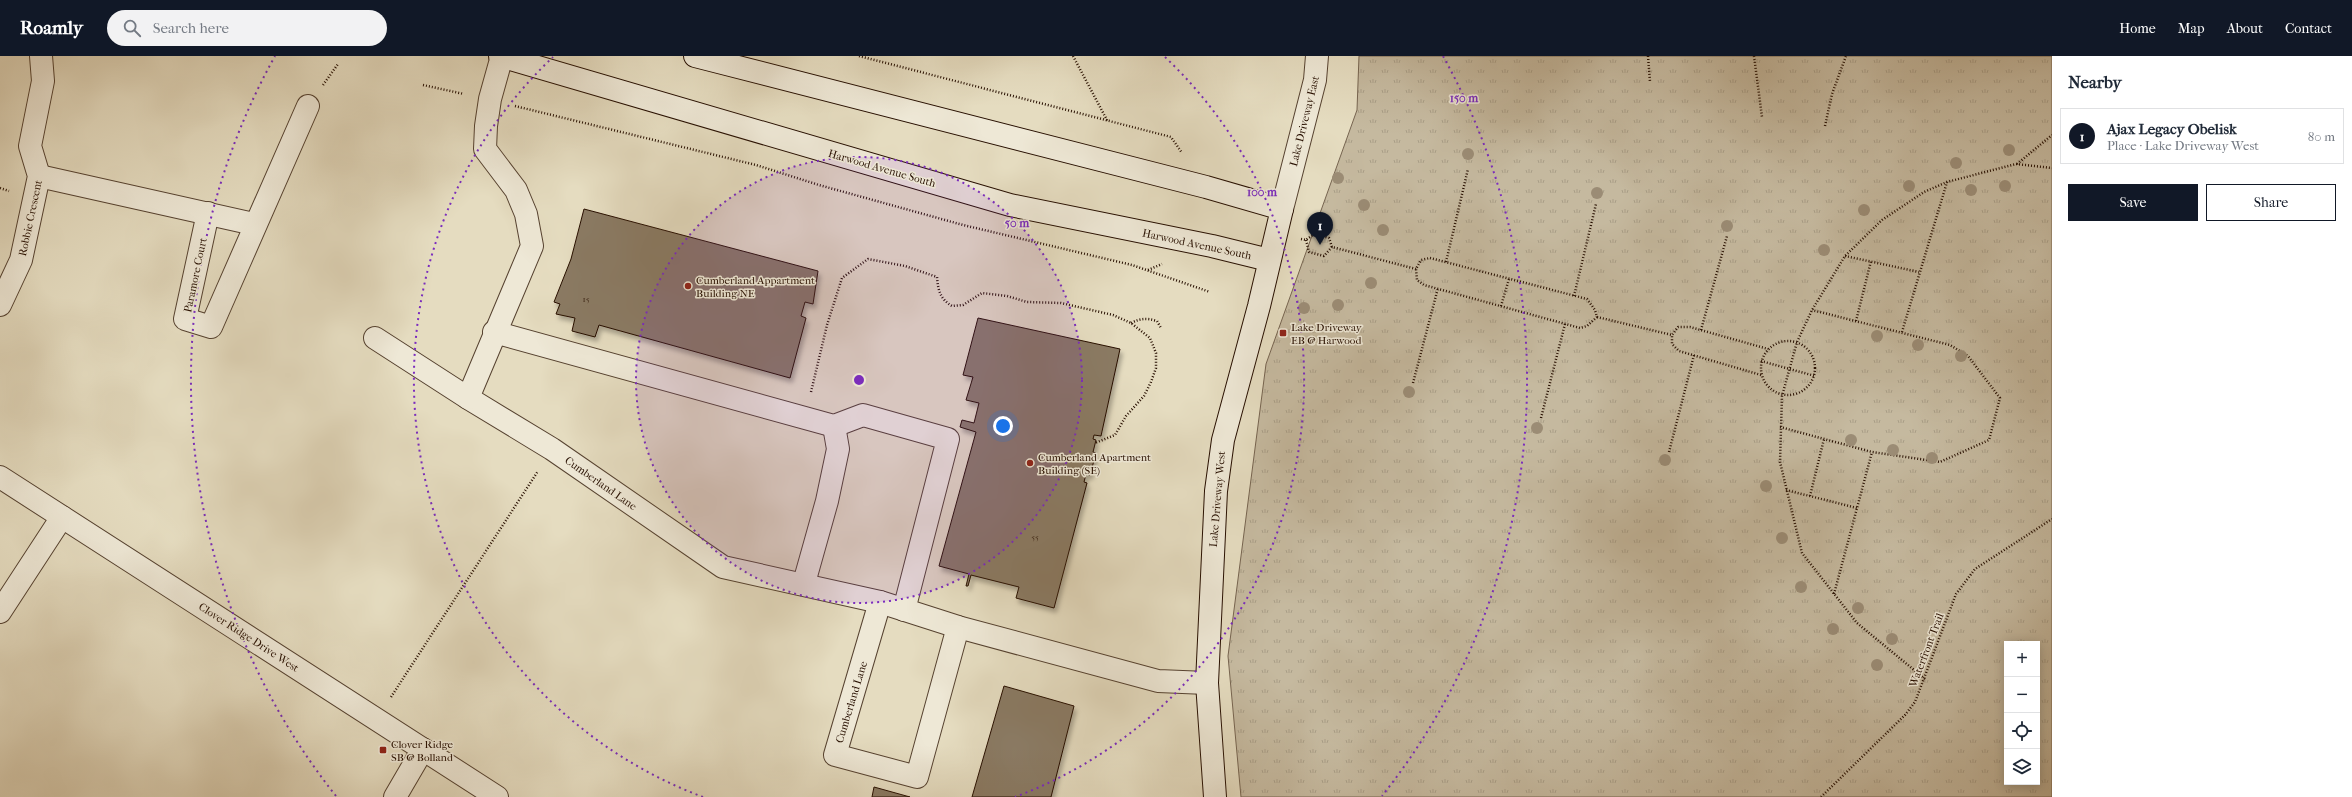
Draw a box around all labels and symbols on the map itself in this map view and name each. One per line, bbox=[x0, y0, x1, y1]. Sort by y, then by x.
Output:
street label: Lake Driveway East bbox=[1287, 74, 1322, 168]
text: 150 m bbox=[1450, 91, 1479, 105]
street label: Harwood Avenue South bbox=[827, 147, 938, 190]
street label: Robbie Crescent bbox=[16, 179, 45, 257]
text: 100 m bbox=[1247, 185, 1278, 199]
pin: 1 bbox=[1307, 212, 1333, 245]
text: 50 m bbox=[1005, 216, 1030, 230]
street label: Harwood Avenue South bbox=[1141, 227, 1253, 263]
street label: Paramore Court bbox=[181, 236, 210, 314]
place label: Cumberland Appartment Building NE bbox=[696, 274, 815, 300]
marker: Cumberland Appartment Building NE bbox=[683, 281, 693, 291]
house number: 15 bbox=[582, 294, 590, 304]
place label: Lake Driveway EB @ Harwood bbox=[1291, 321, 1363, 347]
marker: Lake Driveway EB @ Harwood bbox=[1278, 328, 1288, 338]
centre of rings bbox=[852, 373, 866, 387]
your location bbox=[993, 416, 1013, 436]
street label: Lake Driveway West bbox=[1207, 450, 1228, 548]
place label: Cumberland Apartment Building (SE) bbox=[1038, 451, 1151, 477]
street label: Cumberland Lane bbox=[562, 454, 640, 513]
marker: Cumberland Apartment Building (SE) bbox=[1025, 458, 1035, 468]
house number: 55 bbox=[1031, 532, 1039, 542]
street label: Clover Ridge Drive West bbox=[196, 600, 301, 675]
street label: Waterfront Trail bbox=[1906, 611, 1947, 690]
street label: Cumberland Lane bbox=[833, 659, 870, 745]
place label: Clover Ridge SB @ Bolland bbox=[391, 738, 454, 764]
marker: Clover Ridge SB @ Bolland bbox=[378, 745, 388, 755]

